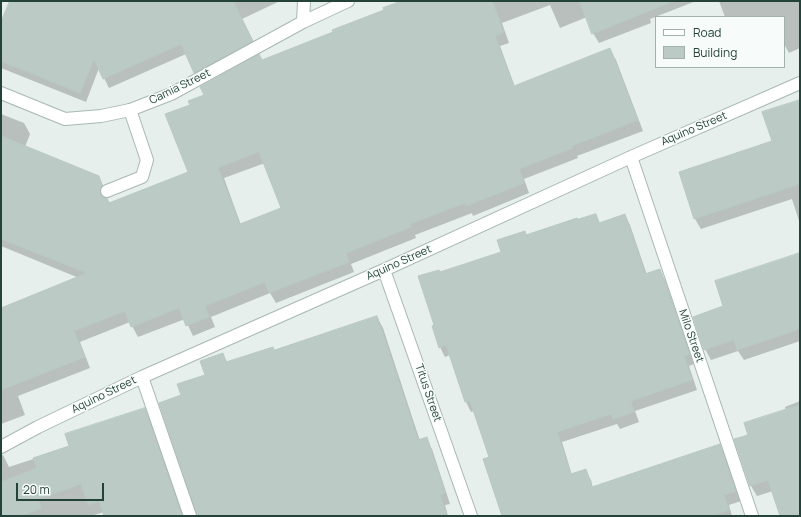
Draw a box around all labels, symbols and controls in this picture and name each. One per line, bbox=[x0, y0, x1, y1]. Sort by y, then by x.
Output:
legend bbox=[655, 16, 785, 68]
text: Road bbox=[693, 24, 721, 41]
text: Building bbox=[693, 44, 737, 61]
street label: Camia Street bbox=[147, 66, 213, 108]
street label: Aquino Street bbox=[659, 109, 729, 149]
street label: Aquino Street bbox=[364, 243, 434, 283]
street label: Milo Street bbox=[676, 308, 706, 364]
street label: Titus Street bbox=[412, 362, 444, 424]
street label: Aquino Street bbox=[70, 374, 138, 416]
scale bar bbox=[18, 475, 106, 501]
text: 20 m bbox=[23, 481, 50, 498]

